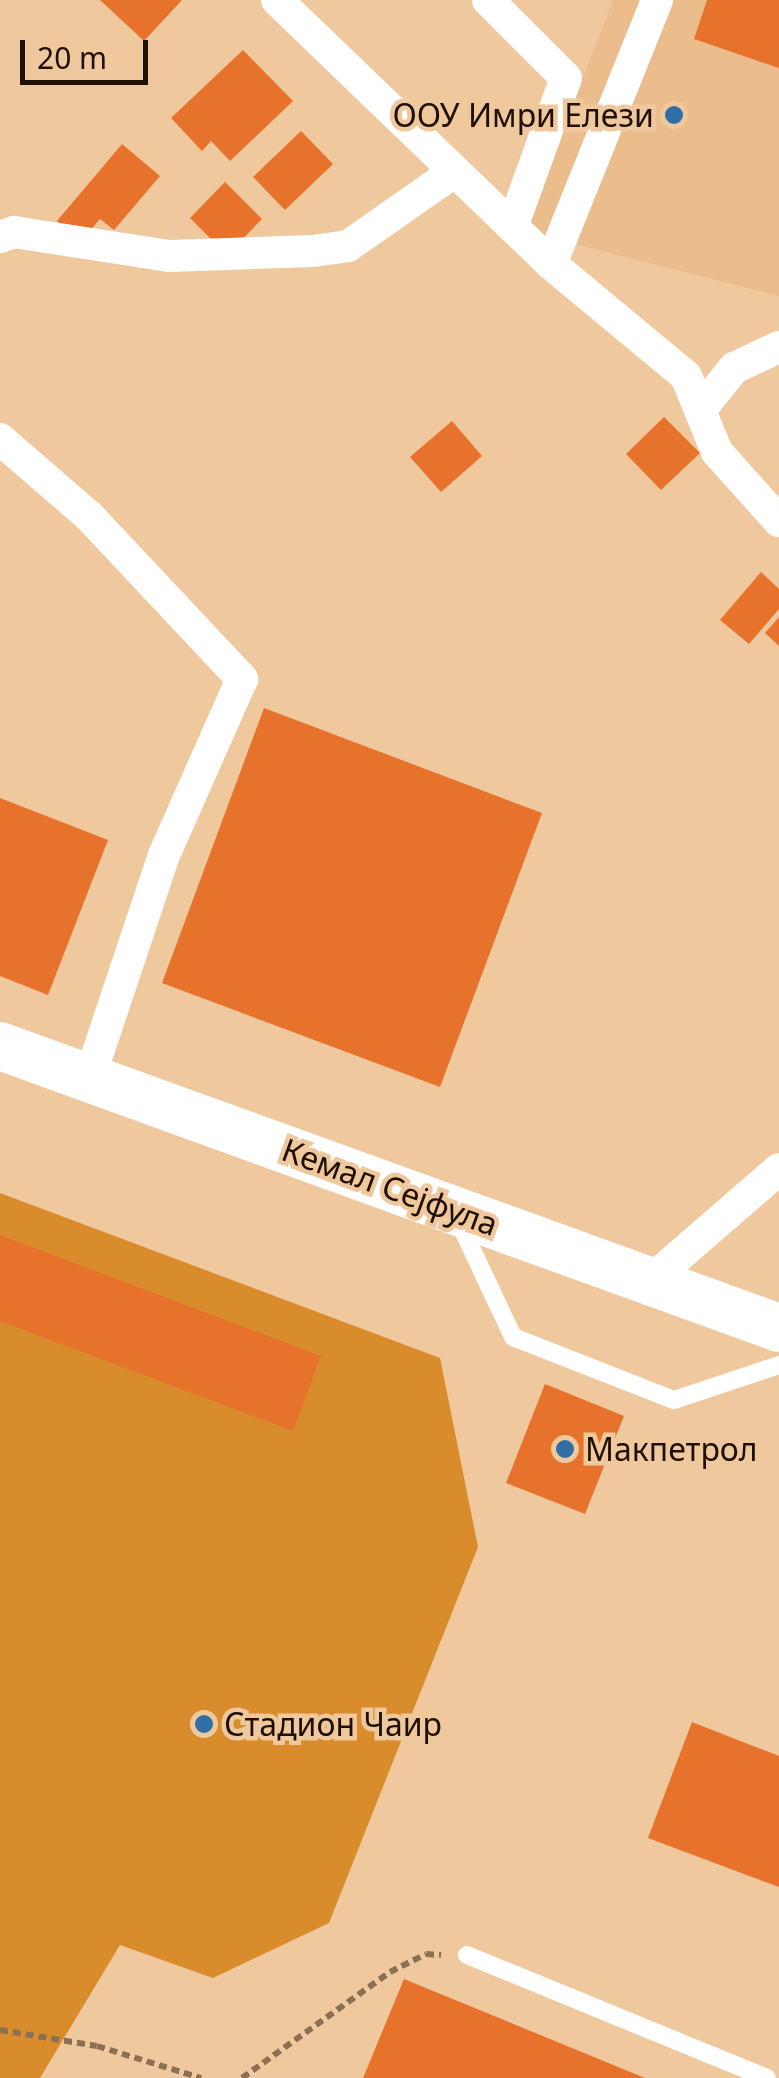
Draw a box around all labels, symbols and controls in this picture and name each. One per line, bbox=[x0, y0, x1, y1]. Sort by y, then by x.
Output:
scale bar bbox=[25, 20, 152, 82]
text: 20 m bbox=[37, 37, 107, 78]
place label: ООУ Имри Елези bbox=[392, 96, 654, 134]
marker: ООУ Имри Елези bbox=[663, 104, 685, 126]
street label: Кемал Сејфула bbox=[277, 1130, 503, 1244]
place label: Макпетрол bbox=[585, 1430, 758, 1468]
marker: Макпетрол bbox=[554, 1438, 576, 1460]
place label: Стадион Чаир bbox=[224, 1705, 442, 1743]
marker: Стадион Чаир bbox=[193, 1713, 215, 1735]

